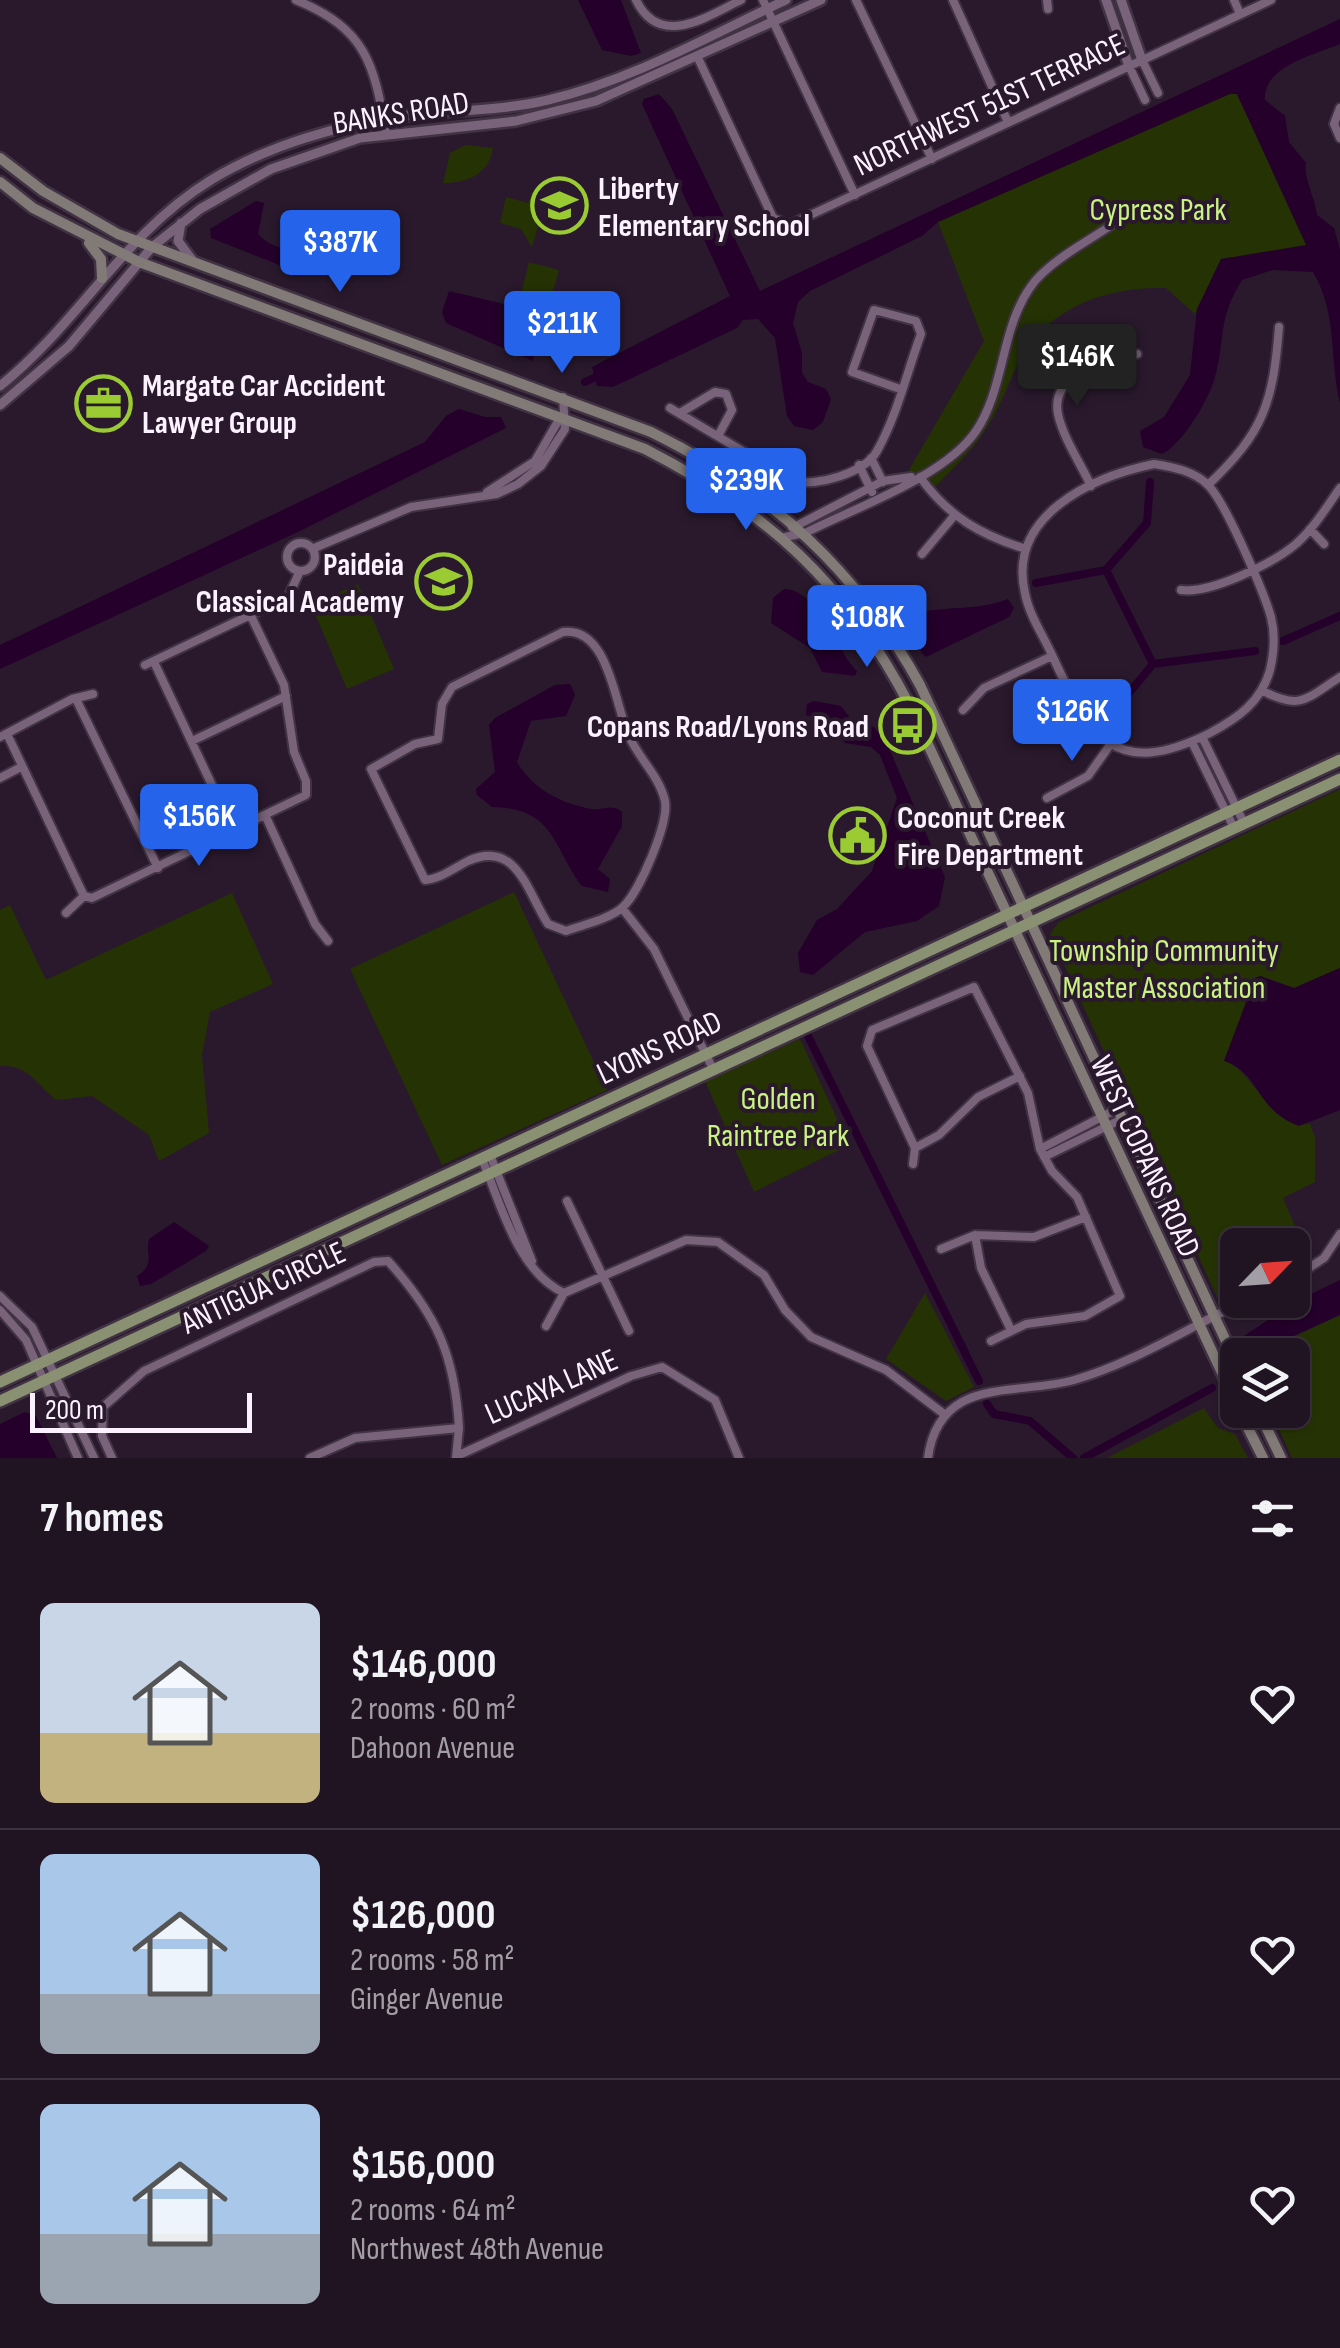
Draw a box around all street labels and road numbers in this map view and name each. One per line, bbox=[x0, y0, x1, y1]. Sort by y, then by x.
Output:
street label: NORTHWEST 51ST TERRACE bbox=[848, 25, 1131, 185]
street label: BANKS ROAD bbox=[331, 84, 472, 143]
street label: LYONS ROAD bbox=[591, 1003, 728, 1094]
street label: WEST COPANS ROAD bbox=[1081, 1050, 1208, 1264]
street label: ANTIGUA CIRCLE bbox=[174, 1233, 352, 1344]
street label: LUCAYA LANE bbox=[479, 1341, 624, 1434]

